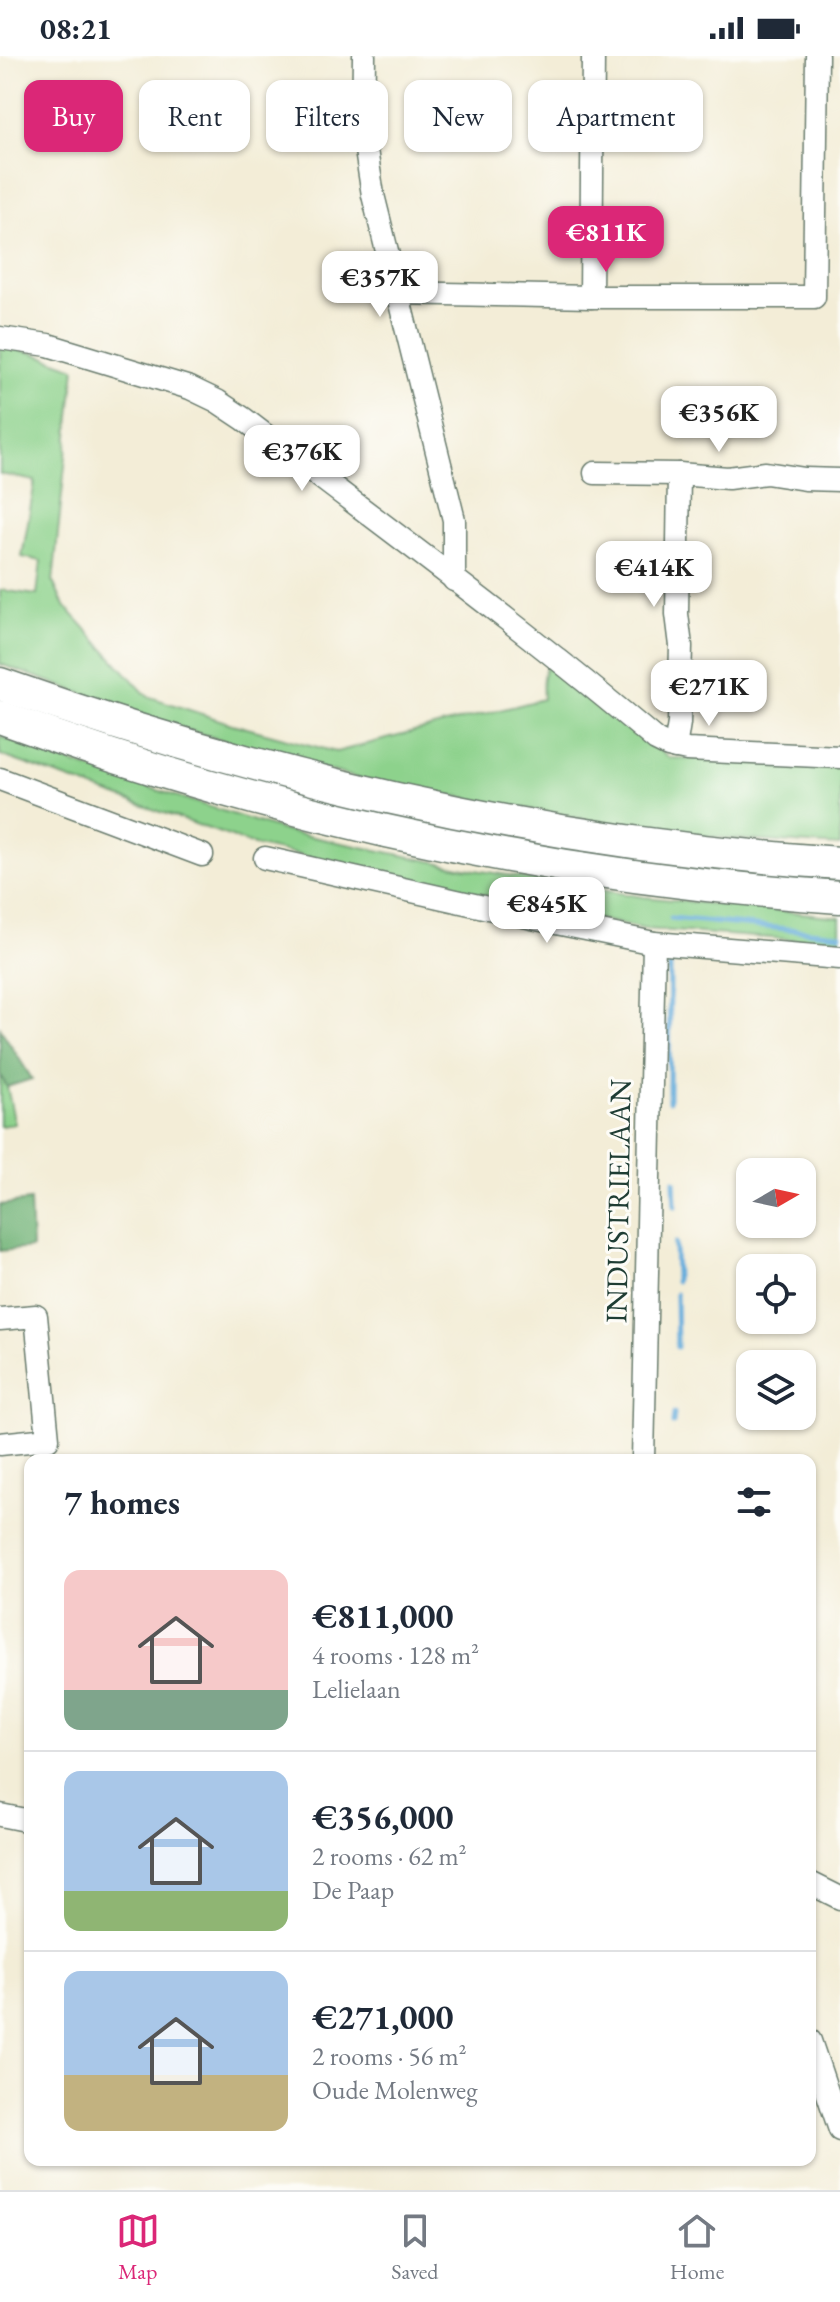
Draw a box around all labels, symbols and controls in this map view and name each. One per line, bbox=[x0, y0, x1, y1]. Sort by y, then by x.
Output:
text: 08:21 bbox=[40, 9, 112, 48]
chip: Buy bbox=[24, 80, 123, 152]
chip: Rent bbox=[139, 80, 250, 152]
chip: Filters bbox=[266, 80, 388, 152]
chip: New bbox=[404, 80, 512, 152]
chip: Apartment bbox=[528, 80, 703, 152]
pin: €811K bbox=[550, 206, 662, 274]
text: €811K bbox=[566, 215, 646, 249]
pin: €357K bbox=[324, 251, 436, 319]
text: €357K bbox=[340, 260, 420, 294]
pin: €356K bbox=[663, 386, 775, 454]
text: €356K bbox=[679, 395, 759, 429]
pin: €376K bbox=[246, 425, 358, 493]
text: €376K bbox=[262, 434, 342, 468]
pin: €414K bbox=[598, 541, 710, 609]
text: €414K bbox=[614, 550, 694, 584]
pin: €271K bbox=[653, 660, 765, 728]
text: €271K bbox=[669, 669, 749, 703]
pin: €845K bbox=[491, 877, 603, 945]
text: €845K bbox=[507, 886, 587, 920]
street label: INDUSTRIELAAN bbox=[596, 1078, 640, 1323]
north arrow bbox=[736, 1158, 816, 1238]
map controls bbox=[736, 1158, 816, 1430]
button: locate bbox=[736, 1254, 816, 1334]
button: layers bbox=[736, 1350, 816, 1430]
text: 7 homes bbox=[64, 1480, 180, 1524]
icon: filters bbox=[732, 1480, 776, 1524]
text: €811,000 bbox=[312, 1594, 453, 1638]
icon: home bbox=[128, 1602, 224, 1698]
text: 4 rooms · 128 m² bbox=[312, 1638, 479, 1672]
text: Lelielaan bbox=[312, 1672, 401, 1706]
text: €356,000 bbox=[312, 1795, 453, 1839]
icon: home bbox=[128, 1803, 224, 1899]
text: 2 rooms · 62 m² bbox=[312, 1839, 467, 1873]
text: De Paap bbox=[312, 1873, 394, 1907]
text: €271,000 bbox=[312, 1995, 453, 2039]
icon: home bbox=[128, 2003, 224, 2099]
text: 2 rooms · 56 m² bbox=[312, 2039, 467, 2073]
text: Oude Molenweg bbox=[312, 2073, 478, 2107]
tab: Map bbox=[116, 2209, 160, 2286]
tab: Saved bbox=[391, 2209, 438, 2286]
tab: Home bbox=[670, 2209, 724, 2286]

